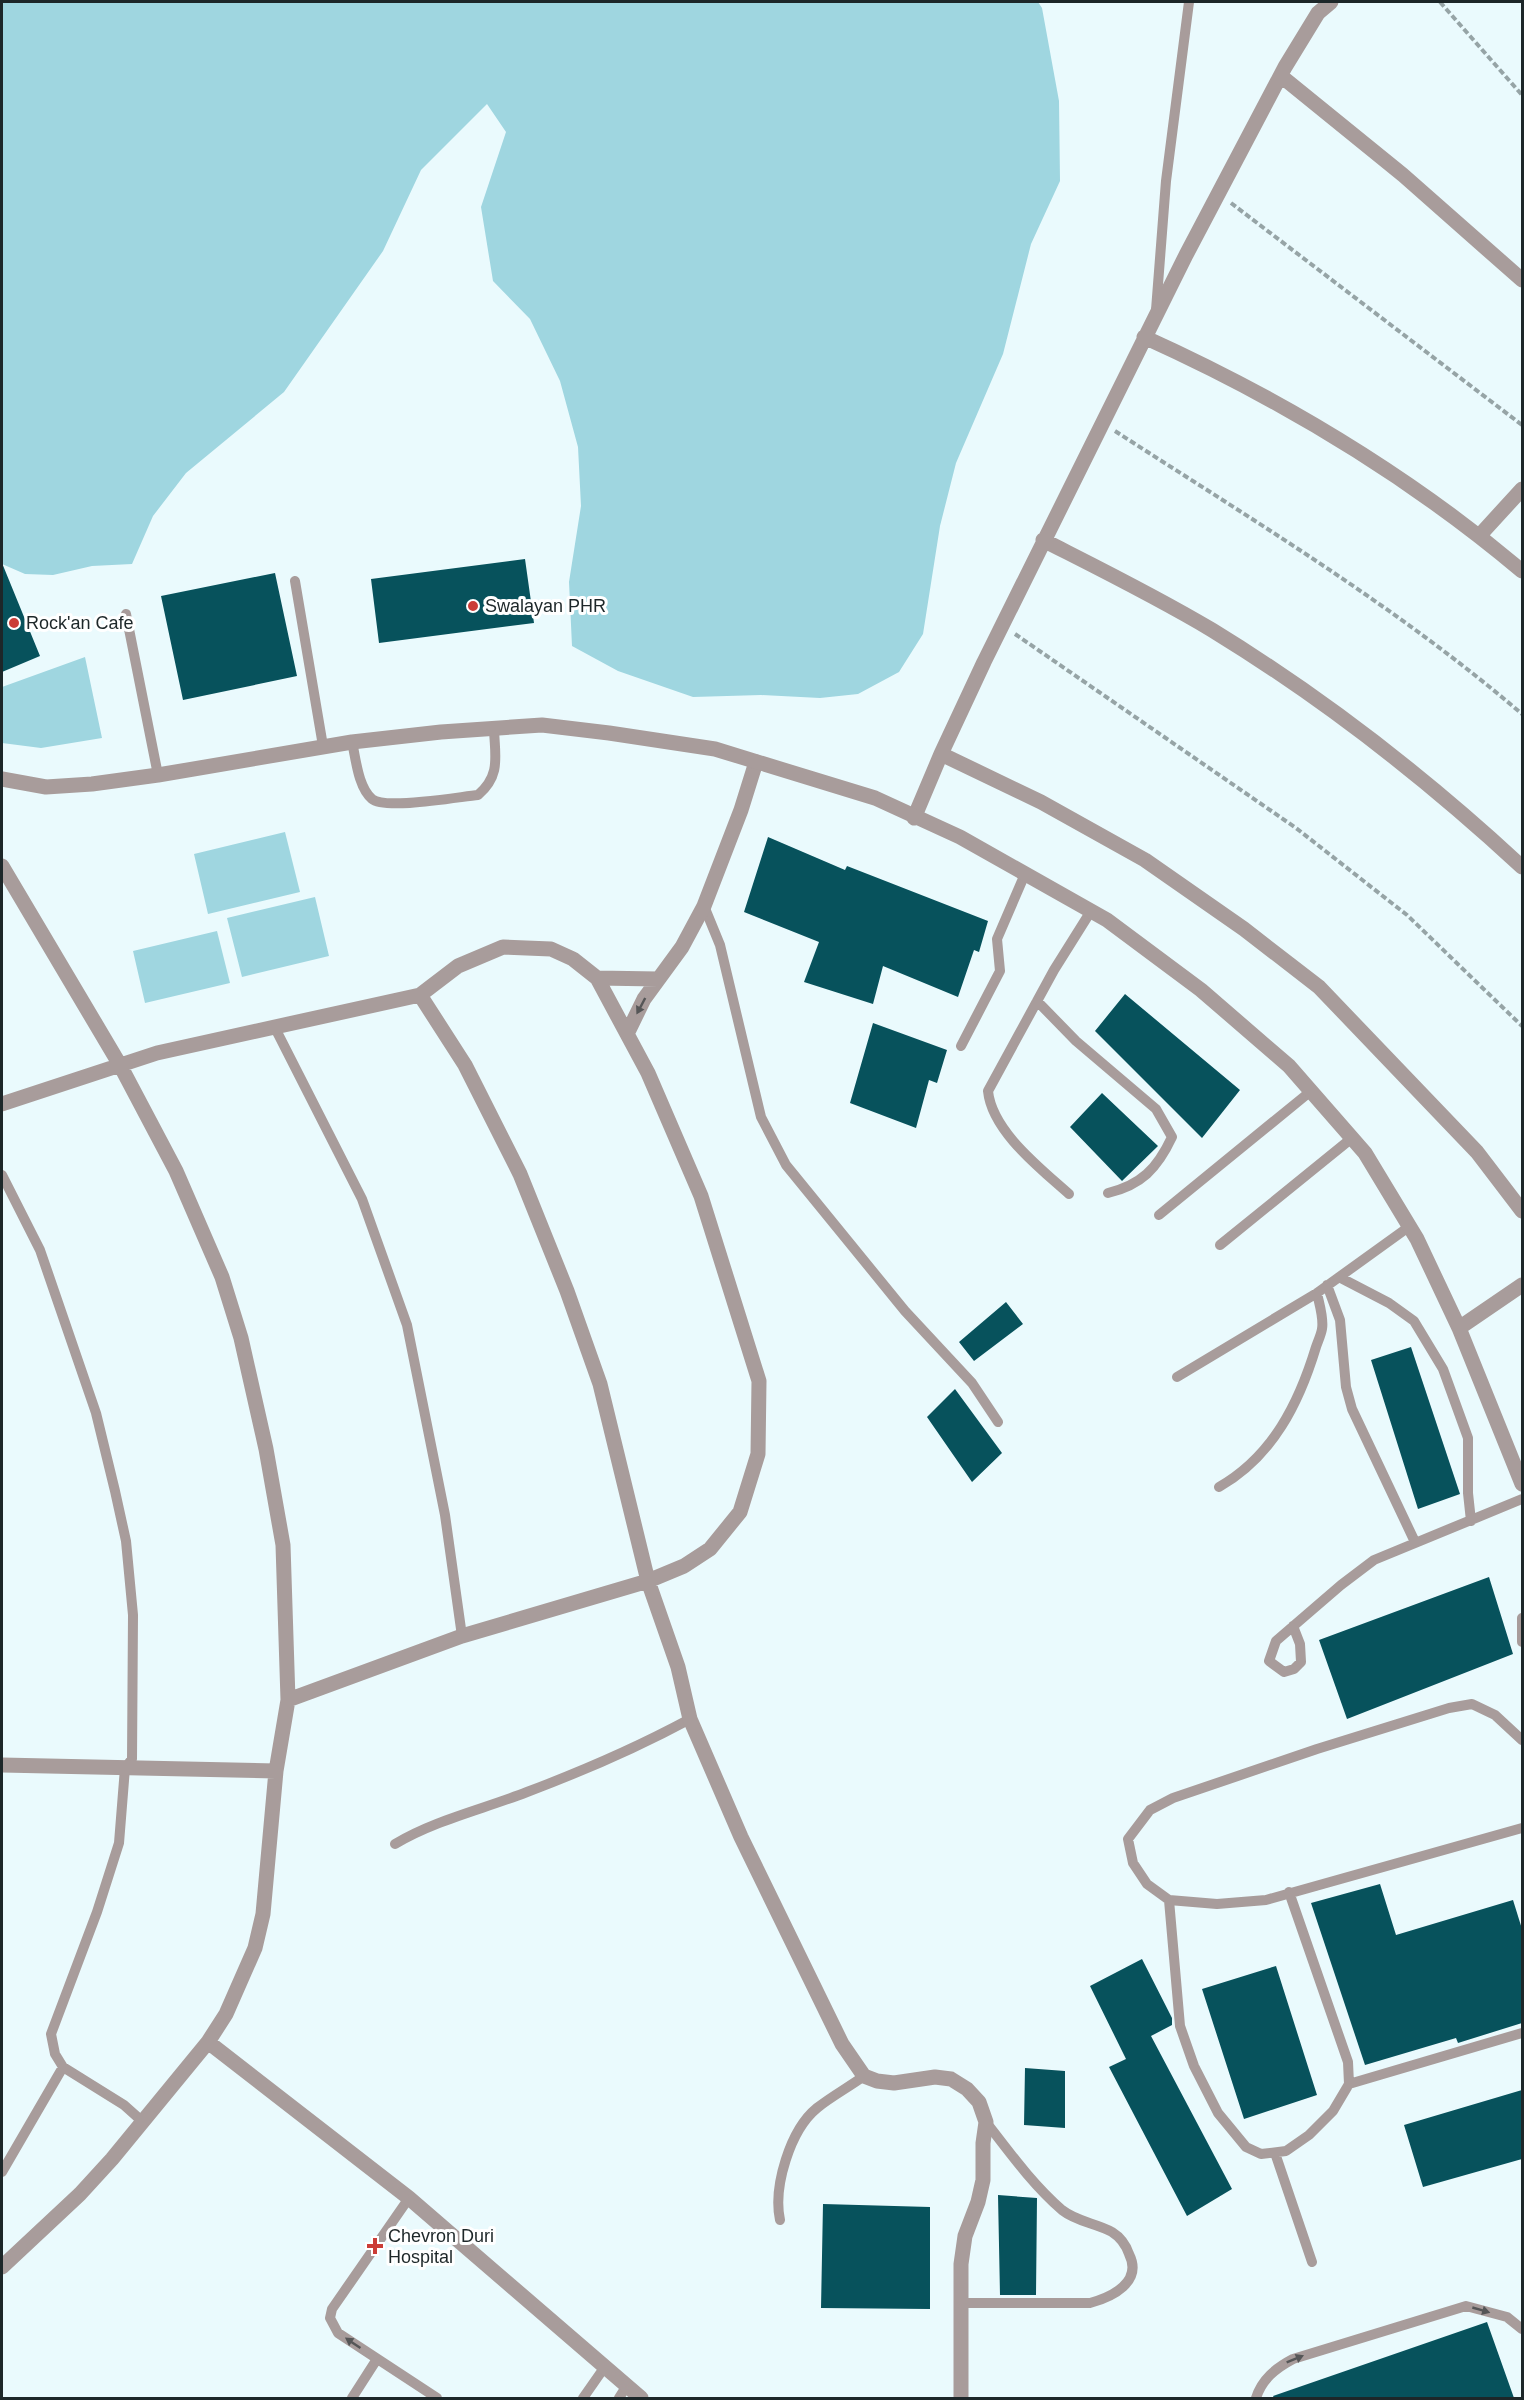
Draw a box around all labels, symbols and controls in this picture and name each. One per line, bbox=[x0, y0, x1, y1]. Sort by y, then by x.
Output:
place label: Swalayan PHR bbox=[485, 596, 606, 616]
marker: Swalayan PHR bbox=[466, 599, 480, 613]
place label: Rock'an Cafe bbox=[26, 613, 134, 633]
marker: Rock'an Cafe bbox=[7, 616, 21, 630]
one-way arrow bbox=[636, 998, 646, 1015]
place label: Chevron Duri Hospital bbox=[388, 2226, 494, 2267]
marker: Chevron Duri Hospital bbox=[366, 2237, 384, 2255]
one-way arrow bbox=[1473, 2306, 1491, 2315]
one-way arrow bbox=[345, 2338, 362, 2349]
one-way arrow bbox=[1287, 2354, 1305, 2364]

